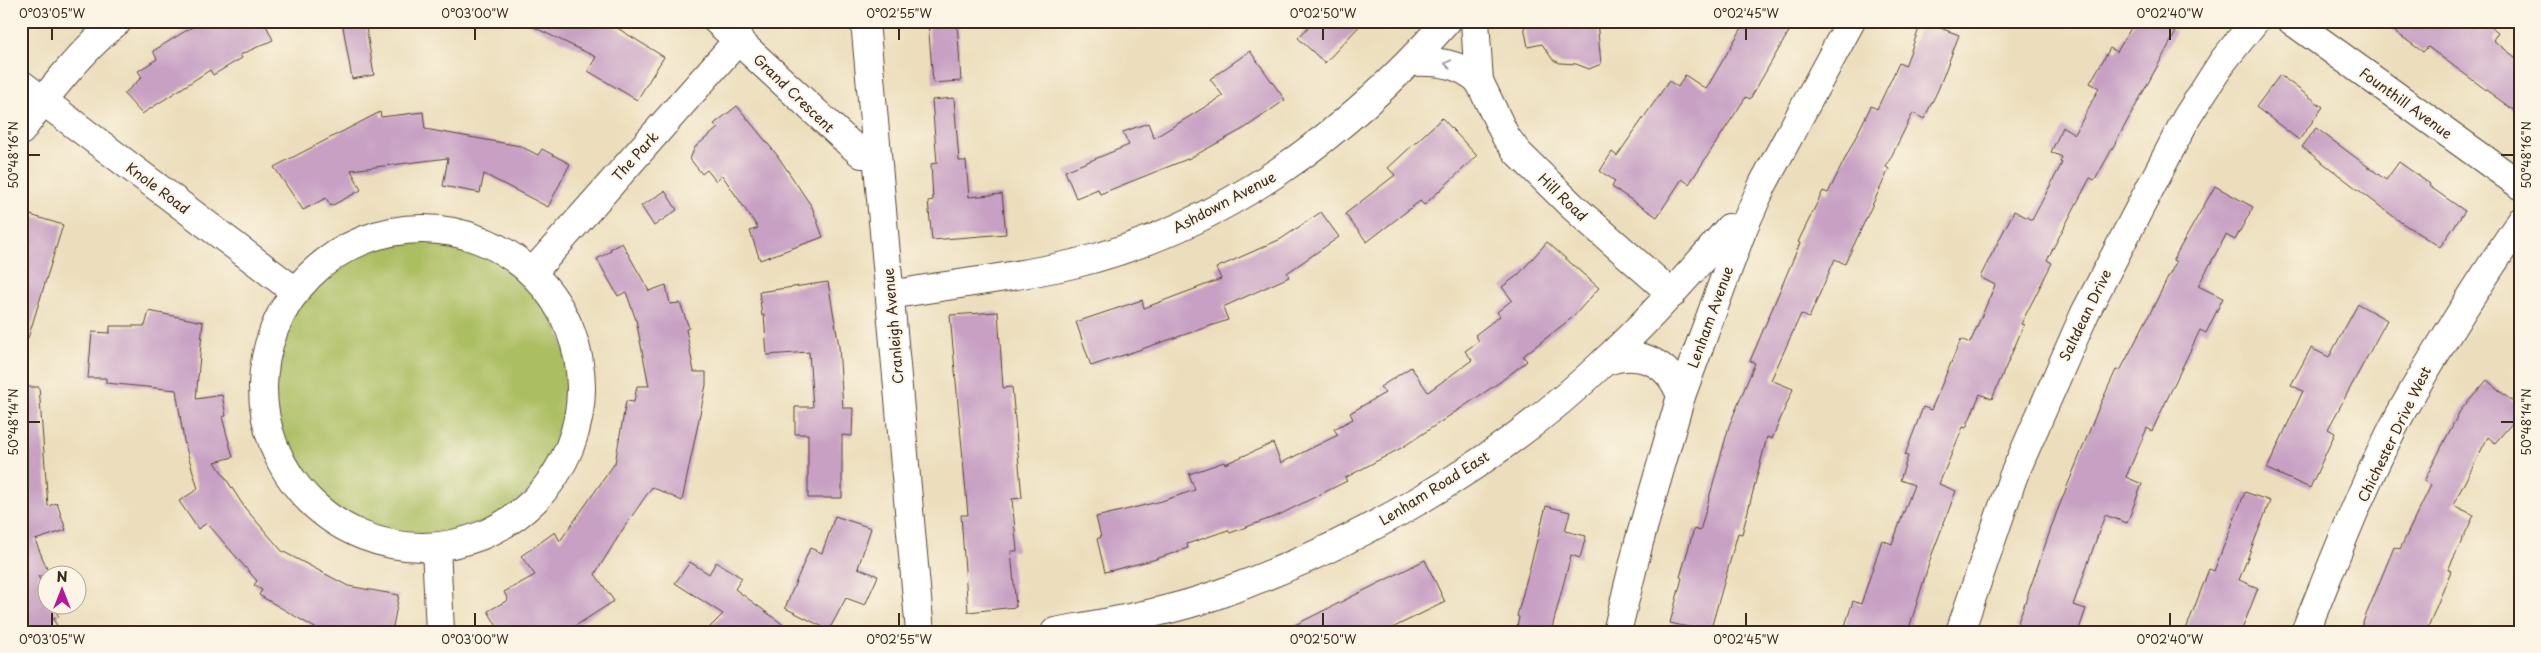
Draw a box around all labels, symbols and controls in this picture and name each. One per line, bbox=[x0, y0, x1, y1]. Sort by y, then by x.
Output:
text: 0°03'05"W bbox=[19, 4, 86, 22]
text: 0°03'00"W bbox=[441, 4, 509, 22]
text: 0°02'55"W bbox=[866, 4, 933, 22]
text: 0°02'50"W bbox=[1290, 4, 1357, 22]
text: 0°02'45"W bbox=[1713, 4, 1779, 22]
text: 0°02'40"W bbox=[2137, 4, 2204, 22]
street label: Grand Crescent bbox=[749, 49, 840, 137]
one-way arrow bbox=[1443, 60, 1452, 70]
street label: Founthill Avenue bbox=[2355, 62, 2457, 144]
text: 50°48'16"N bbox=[4, 121, 22, 189]
text: 50°48'16"N bbox=[2517, 121, 2535, 189]
street label: The Park bbox=[607, 126, 663, 186]
street label: Knole Road bbox=[122, 157, 194, 219]
street label: Ashdown Avenue bbox=[1169, 166, 1280, 238]
street label: Hill Road bbox=[1534, 168, 1592, 226]
street label: Lenham Avenue bbox=[1682, 263, 1738, 371]
street label: Saltdean Drive bbox=[2054, 266, 2116, 364]
street label: Cranleigh Avenue bbox=[877, 267, 909, 385]
street label: Chichester Drive West bbox=[2352, 362, 2436, 505]
text: 50°48'14"N bbox=[4, 388, 22, 456]
text: 50°48'14"N bbox=[2517, 388, 2535, 456]
street label: Lenham Road East bbox=[1375, 445, 1493, 530]
north arrow bbox=[38, 566, 88, 616]
text: N bbox=[56, 566, 68, 587]
text: 0°03'05"W bbox=[19, 630, 86, 648]
text: 0°03'00"W bbox=[441, 630, 509, 648]
text: 0°02'55"W bbox=[866, 630, 933, 648]
text: 0°02'50"W bbox=[1290, 630, 1357, 648]
text: 0°02'45"W bbox=[1713, 630, 1779, 648]
text: 0°02'40"W bbox=[2137, 630, 2204, 648]

